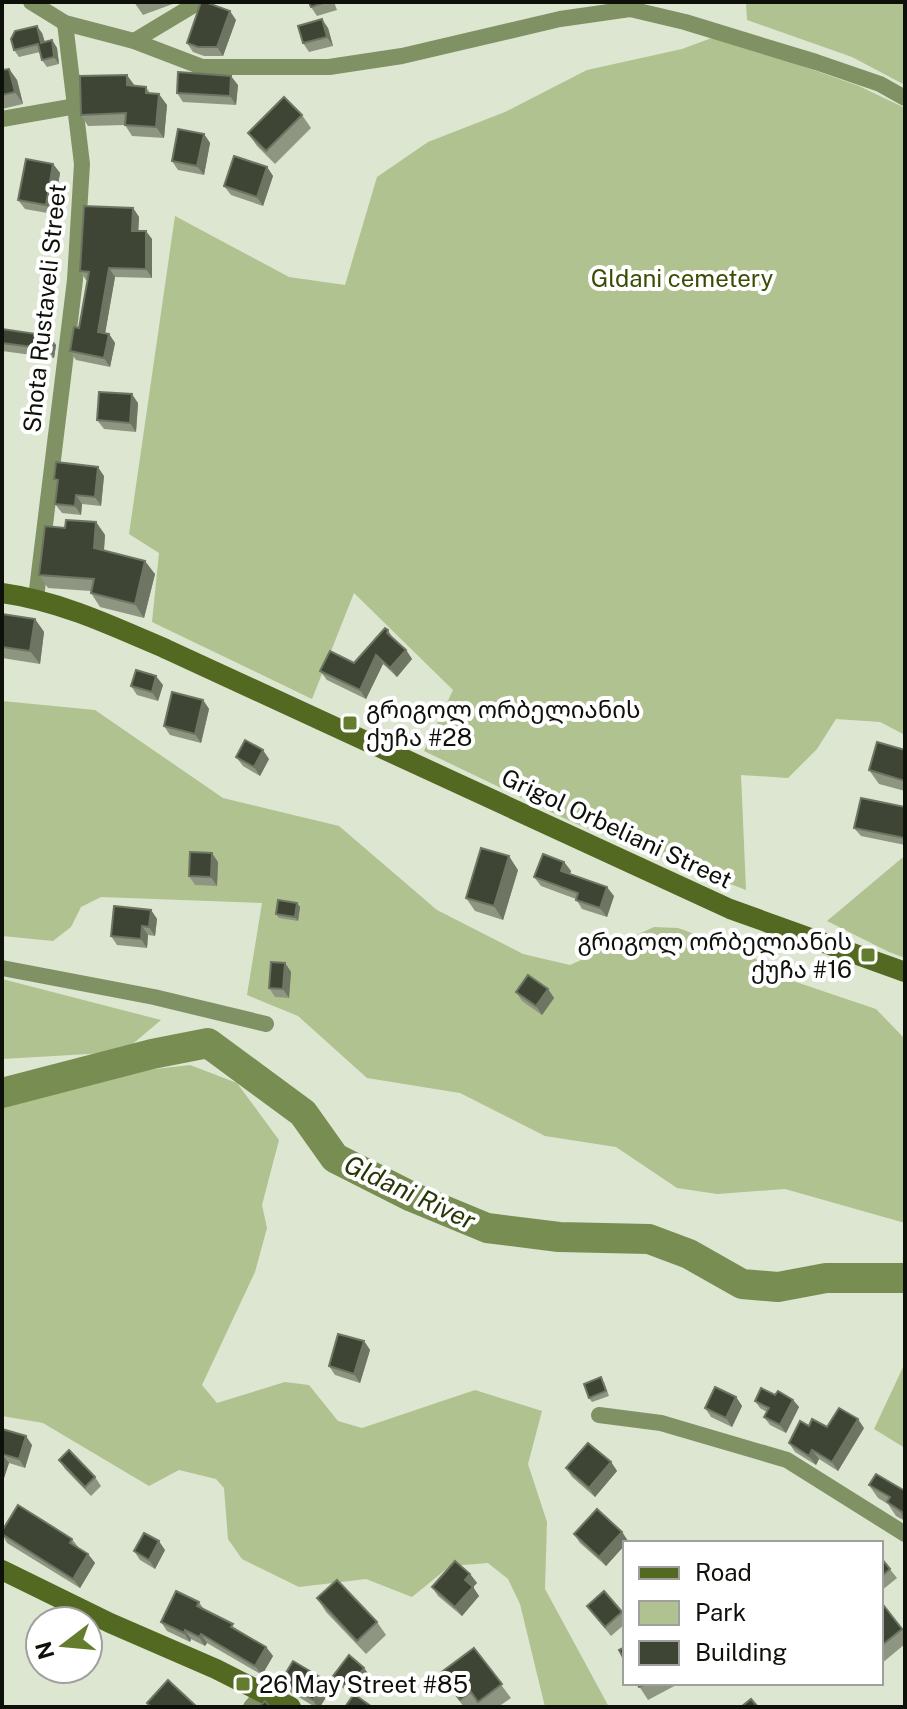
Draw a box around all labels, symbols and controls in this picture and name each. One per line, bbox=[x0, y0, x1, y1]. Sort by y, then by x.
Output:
street label: Shota Rustaveli Street bbox=[17, 182, 71, 434]
park label: Gldani cemetery bbox=[591, 264, 773, 292]
place label: გრიგოლ ორბელიანის ქუჩა #28 bbox=[366, 695, 641, 752]
marker: გრიგოლ ორბელიანის ქუჩა #28 bbox=[341, 714, 359, 732]
street label: Grigol Orbeliani Street bbox=[497, 762, 737, 894]
place label: გრიგოლ ორბელიანის ქუჩა #16 bbox=[577, 927, 852, 984]
marker: გრიგოლ ორბელიანის ქუჩა #16 bbox=[859, 946, 877, 964]
water label: Gldani River bbox=[340, 1148, 481, 1236]
legend bbox=[623, 1541, 883, 1685]
text: Road bbox=[695, 1558, 752, 1586]
text: Park bbox=[695, 1598, 746, 1626]
north arrow bbox=[24, 1605, 104, 1685]
text: Building bbox=[695, 1638, 787, 1666]
text: N bbox=[30, 1639, 60, 1662]
place label: 26 May Street #85 bbox=[259, 1670, 468, 1698]
marker: 26 May Street #85 bbox=[234, 1675, 252, 1693]

